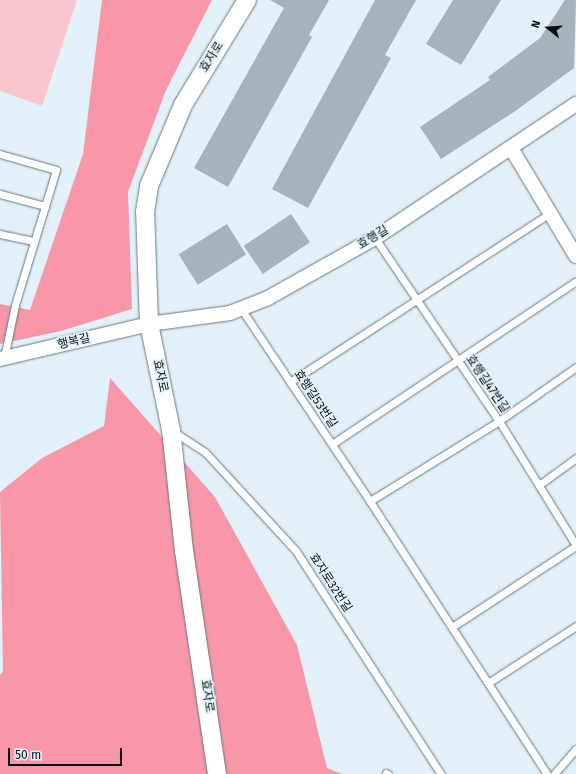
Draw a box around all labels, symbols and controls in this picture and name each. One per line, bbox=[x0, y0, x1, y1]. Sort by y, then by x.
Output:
north arrow bbox=[528, 8, 568, 48]
text: N bbox=[529, 19, 543, 30]
street label: 효자로 bbox=[197, 39, 227, 75]
street label: 효행길 bbox=[355, 223, 391, 253]
street label: 행복길 bbox=[56, 331, 92, 353]
street label: 효행길47번길 bbox=[462, 352, 512, 416]
street label: 효자로 bbox=[150, 358, 170, 394]
street label: 효행길53번길 bbox=[290, 367, 340, 431]
street label: 효자로32번길 bbox=[306, 551, 354, 615]
street label: 효자로 bbox=[198, 679, 216, 713]
scale bar bbox=[10, 740, 124, 766]
text: 50 m bbox=[15, 748, 41, 762]

